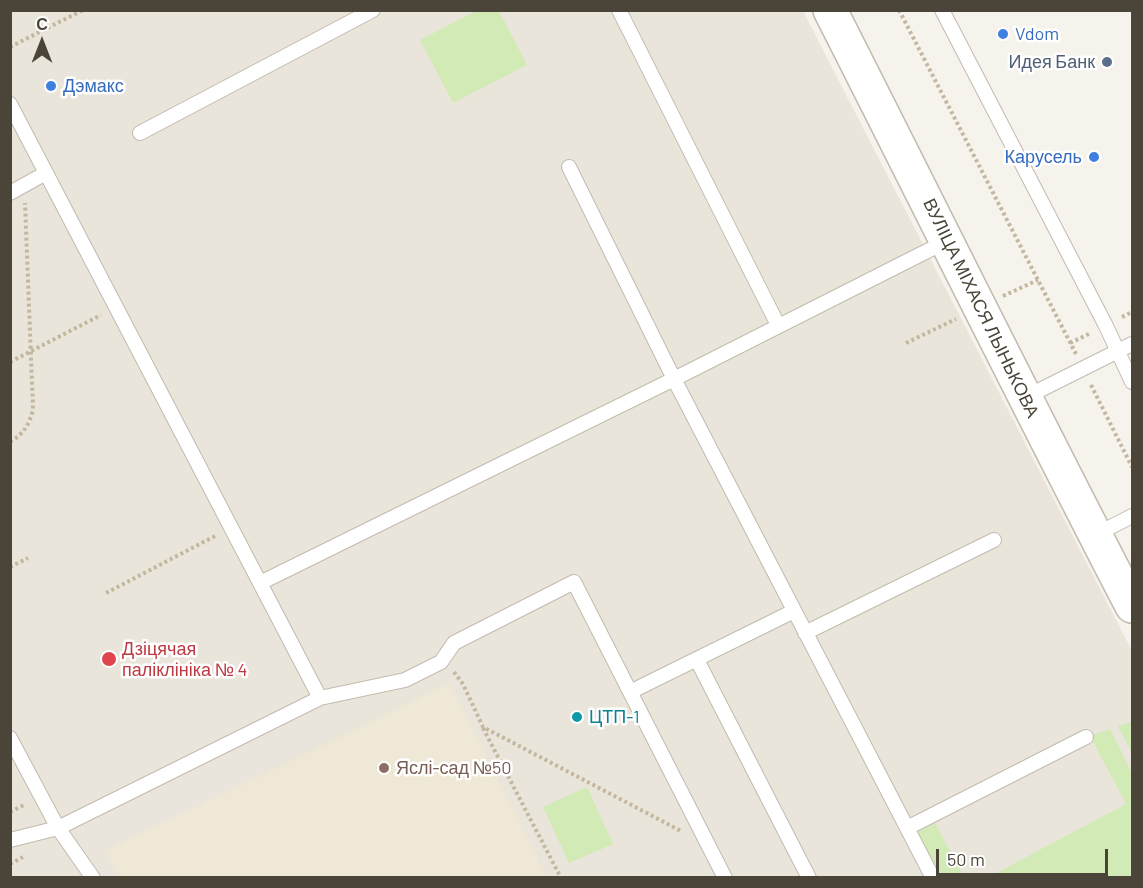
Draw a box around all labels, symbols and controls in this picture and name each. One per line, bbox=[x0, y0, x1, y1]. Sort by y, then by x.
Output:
north arrow bbox=[12, 12, 72, 72]
text: С bbox=[36, 14, 48, 33]
place label: Vdom bbox=[1015, 23, 1059, 45]
marker: Vdom bbox=[996, 27, 1010, 41]
place label: Идея Банк bbox=[1009, 51, 1095, 73]
marker: Идея Банк bbox=[1100, 55, 1114, 69]
place label: Дэмакс bbox=[63, 75, 124, 97]
marker: Дэмакс bbox=[44, 79, 58, 93]
place label: Карусель bbox=[1005, 146, 1082, 168]
marker: Карусель bbox=[1087, 150, 1101, 164]
street label: ВУЛІЦА МІХАСЯ ЛЫНЬКОВА bbox=[918, 195, 1044, 421]
place label: Дзіцячая паліклініка № 4 bbox=[122, 638, 247, 680]
marker: Дзіцячая паліклініка № 4 bbox=[100, 650, 118, 668]
place label: ЦТП-1 bbox=[589, 706, 640, 728]
marker: ЦТП-1 bbox=[570, 710, 584, 724]
place label: Яслі-сад №50 bbox=[396, 757, 511, 779]
marker: Яслі-сад №50 bbox=[377, 761, 391, 775]
scale bar bbox=[939, 837, 1112, 875]
text: 50 m bbox=[947, 848, 985, 870]

